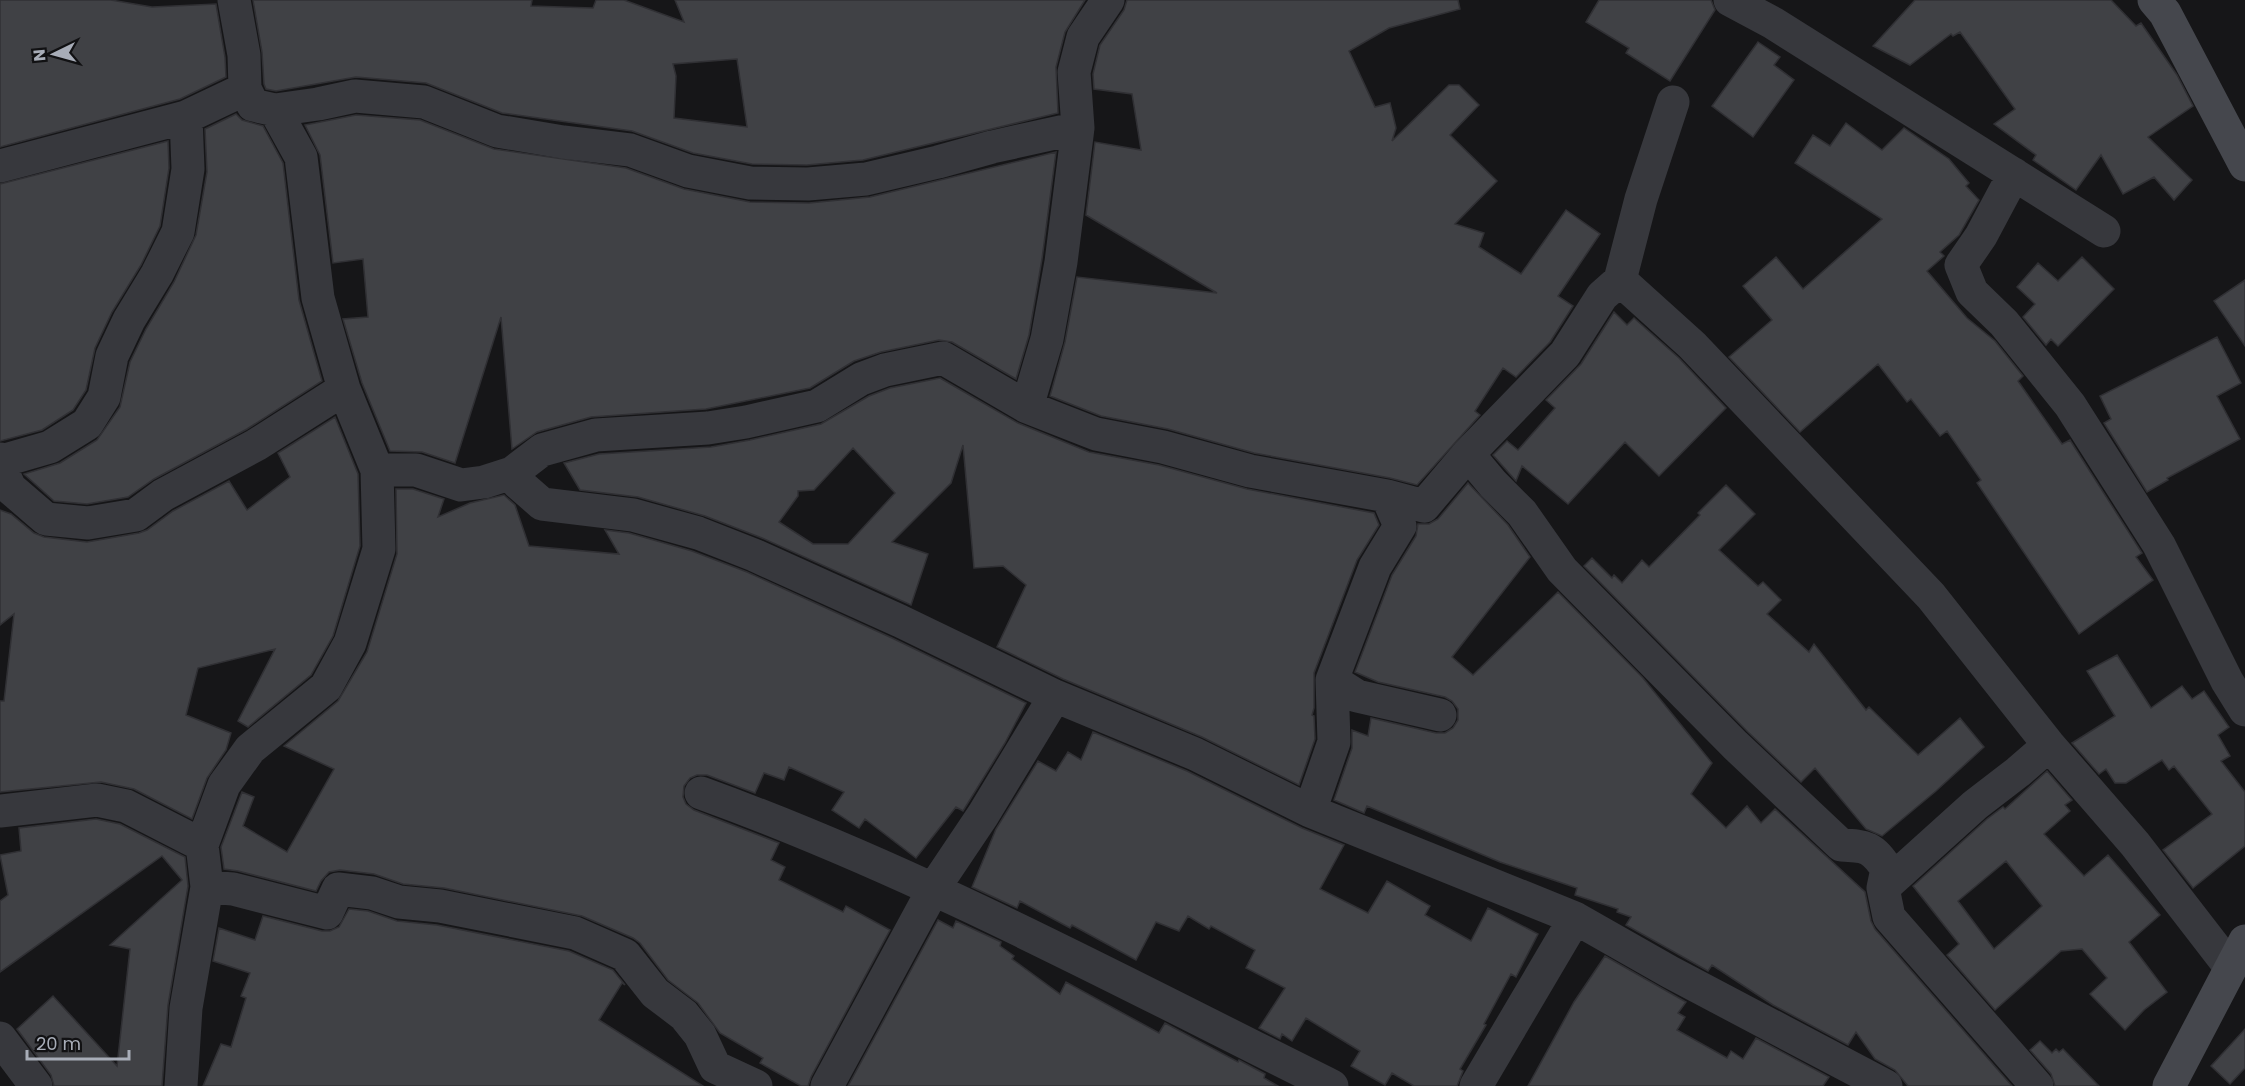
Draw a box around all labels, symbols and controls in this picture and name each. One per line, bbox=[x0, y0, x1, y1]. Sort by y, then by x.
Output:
north arrow bbox=[24, 24, 84, 84]
text: N bbox=[28, 48, 52, 62]
scale bar bbox=[27, 1023, 129, 1061]
text: 20 m bbox=[36, 1031, 81, 1056]

